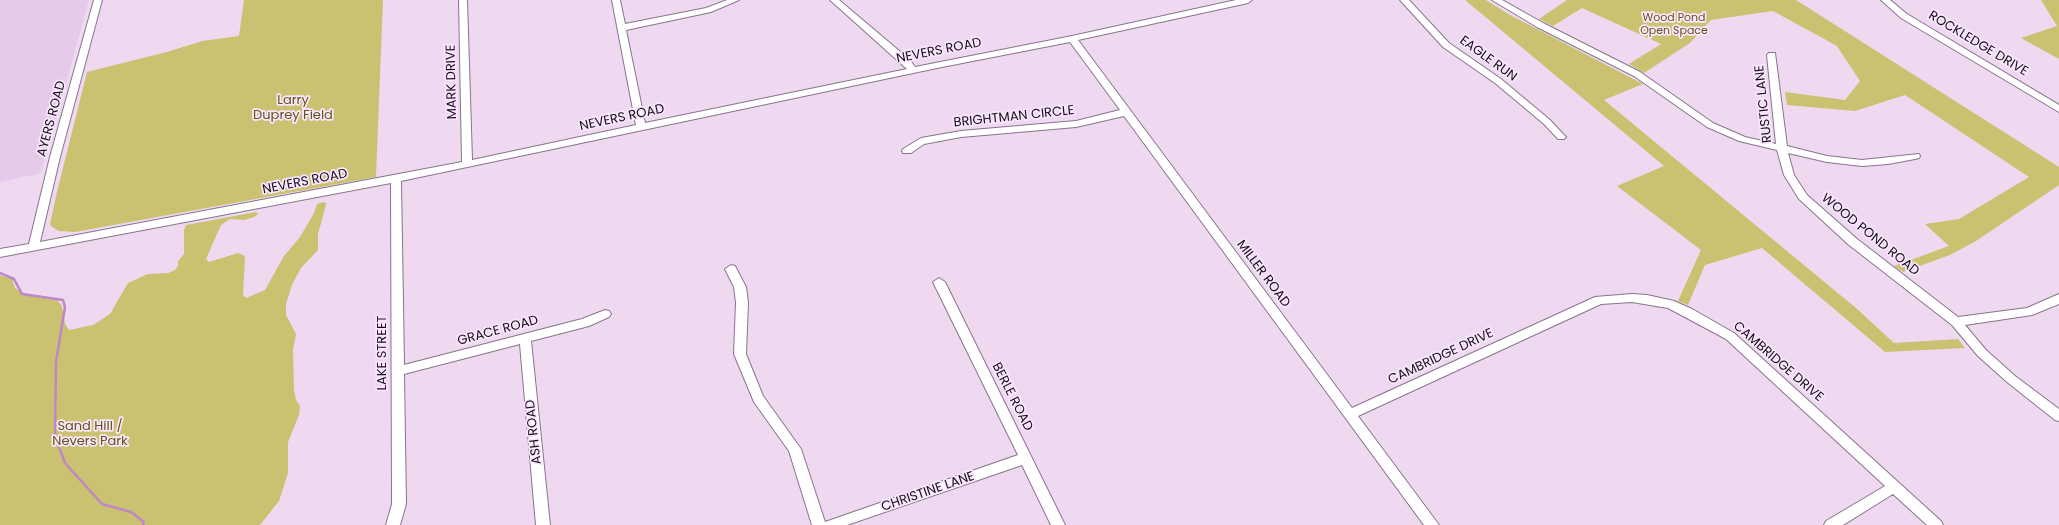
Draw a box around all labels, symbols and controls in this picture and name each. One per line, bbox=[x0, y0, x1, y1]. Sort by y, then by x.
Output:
street label: ROCKLEDGE DRIVE bbox=[1925, 8, 2031, 80]
park label: Wood Pond Open Space bbox=[1640, 11, 1708, 37]
street label: EAGLE RUN bbox=[1456, 33, 1520, 85]
street label: NEVERS ROAD bbox=[895, 35, 983, 67]
street label: MARK DRIVE bbox=[444, 44, 460, 120]
street label: RUSTIC LANE bbox=[1752, 64, 1776, 144]
street label: AYERS ROAD bbox=[34, 79, 70, 159]
park label: Larry Duprey Field bbox=[253, 93, 333, 124]
street label: NEVERS ROAD bbox=[578, 101, 666, 135]
street label: BRIGHTMAN CIRCLE bbox=[953, 103, 1075, 131]
street label: NEVERS ROAD bbox=[261, 166, 349, 198]
street label: WOOD POND ROAD bbox=[1818, 191, 1922, 279]
street label: MILLER ROAD bbox=[1233, 237, 1293, 311]
street label: GRACE ROAD bbox=[456, 313, 540, 349]
street label: LAKE STREET bbox=[375, 315, 391, 391]
street label: CAMBRIDGE DRIVE bbox=[1730, 319, 1826, 405]
street label: CAMBRIDGE DRIVE bbox=[1386, 326, 1496, 388]
street label: BERLE ROAD bbox=[988, 360, 1036, 434]
street label: ASH ROAD bbox=[523, 399, 545, 465]
park label: Sand Hill / Nevers Park bbox=[52, 419, 128, 450]
street label: CHRISTINE LANE bbox=[879, 469, 977, 515]

